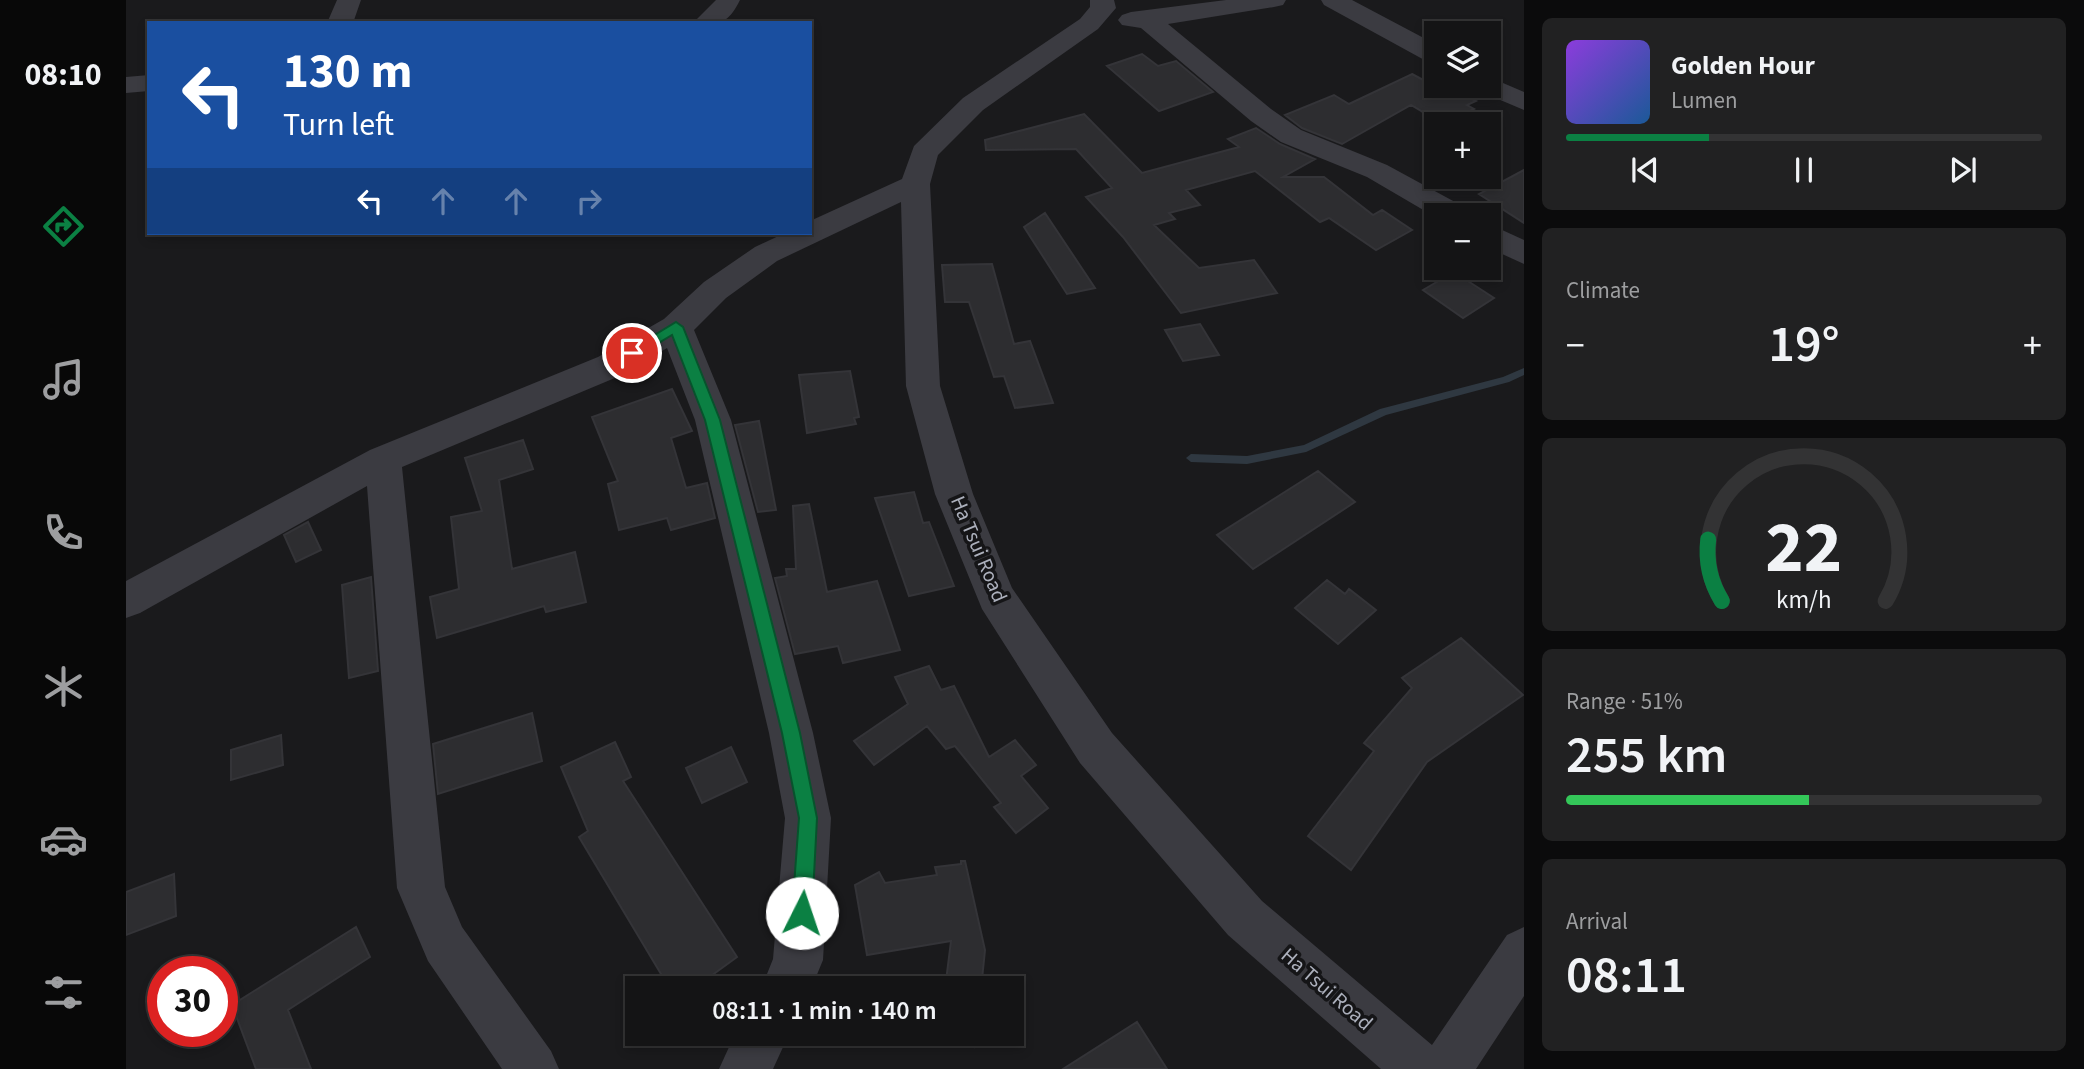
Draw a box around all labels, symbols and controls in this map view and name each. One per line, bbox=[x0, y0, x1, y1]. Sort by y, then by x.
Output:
map controls bbox=[1424, 21, 1501, 280]
button: layers bbox=[1424, 21, 1501, 98]
text: 130 m bbox=[283, 37, 412, 107]
text: Golden Hour bbox=[1671, 47, 1815, 84]
icon: left bbox=[168, 49, 259, 140]
text: 08:10 bbox=[24, 52, 102, 98]
text: Lumen bbox=[1671, 84, 1738, 117]
text: Turn left bbox=[283, 102, 394, 148]
button: + bbox=[1424, 112, 1501, 189]
icon: previous bbox=[1626, 151, 1664, 189]
icon: pause bbox=[1785, 151, 1823, 189]
icon: next bbox=[1944, 151, 1982, 189]
icon: left bbox=[351, 182, 389, 220]
icon: ahead bbox=[424, 182, 462, 220]
icon: ahead bbox=[497, 182, 535, 220]
icon: right bbox=[570, 182, 608, 220]
icon: directions bbox=[39, 202, 88, 251]
button: − bbox=[1424, 203, 1501, 280]
text: Climate bbox=[1566, 274, 1640, 307]
text: 19° bbox=[1768, 308, 1840, 382]
text: − bbox=[1566, 319, 1585, 373]
text: + bbox=[2023, 319, 2042, 373]
pin bbox=[602, 323, 662, 383]
icon: arrive bbox=[613, 334, 651, 372]
icon: music bbox=[39, 355, 88, 404]
street label: Ha Tsui Road bbox=[943, 491, 1015, 607]
text: 22 bbox=[1766, 496, 1842, 600]
icon: phone bbox=[39, 508, 88, 557]
text: km/h bbox=[1776, 581, 1832, 617]
icon: climate bbox=[39, 662, 88, 711]
text: Range · 51% bbox=[1566, 685, 1683, 718]
text: 255 km bbox=[1566, 719, 1727, 793]
icon: car bbox=[39, 815, 88, 864]
position arrow bbox=[765, 876, 839, 950]
text: Arrival bbox=[1566, 905, 1628, 938]
text: 08:11 bbox=[1566, 939, 1687, 1013]
street label: Ha Tsui Road bbox=[1274, 941, 1380, 1037]
speed limit sign: 30 bbox=[147, 956, 238, 1047]
icon: filters bbox=[39, 968, 88, 1017]
text: 08:11 · 1 min · 140 m bbox=[712, 992, 937, 1029]

